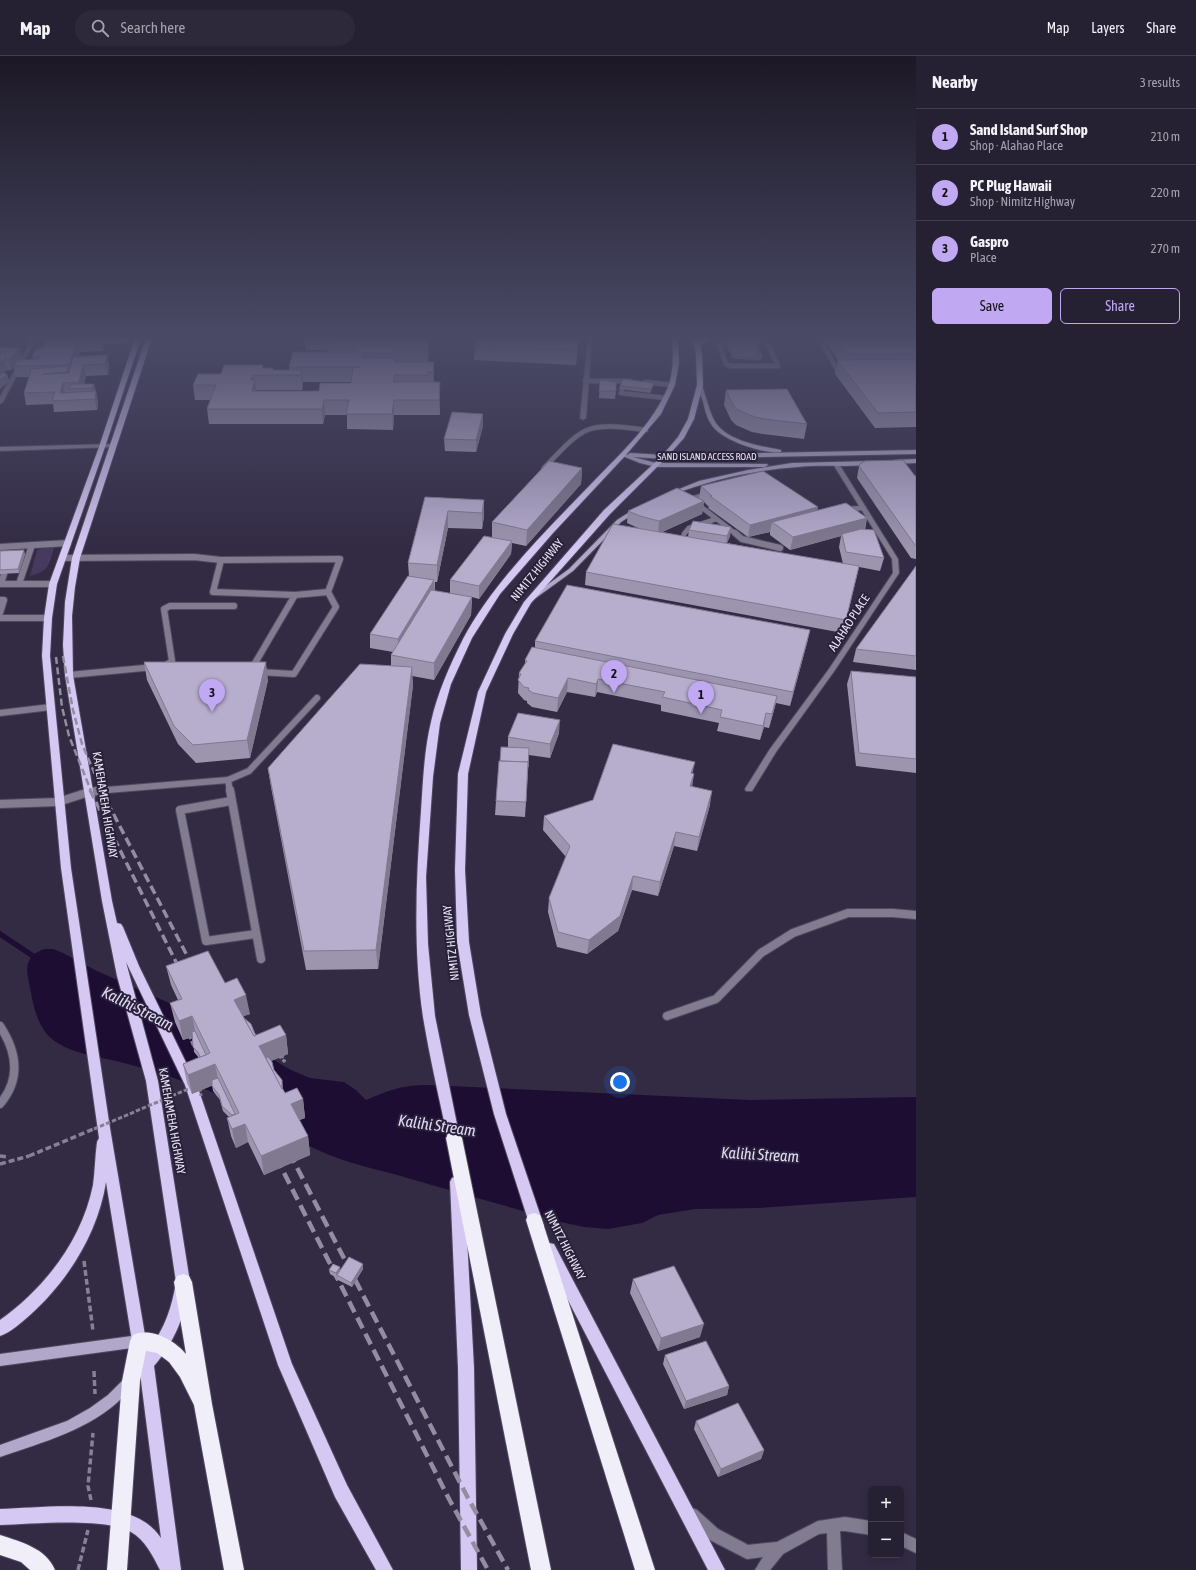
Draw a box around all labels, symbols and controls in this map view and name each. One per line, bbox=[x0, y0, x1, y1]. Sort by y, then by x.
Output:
search box bbox=[75, 10, 355, 46]
text: Map bbox=[20, 17, 51, 39]
icon: search bbox=[89, 17, 111, 39]
text: Search here bbox=[121, 19, 185, 36]
text: Map bbox=[1047, 20, 1069, 36]
text: Layers bbox=[1091, 20, 1124, 36]
text: Share bbox=[1146, 20, 1176, 36]
text: Nearby bbox=[932, 72, 978, 92]
text: 3 results bbox=[1140, 75, 1180, 90]
text: Sand Island Surf Shop bbox=[970, 121, 1088, 138]
text: 1 bbox=[942, 129, 948, 144]
text: 210 m bbox=[1151, 129, 1180, 144]
text: Shop · Alahao Place bbox=[970, 138, 1063, 153]
text: PC Plug Hawaii bbox=[970, 177, 1052, 194]
text: 2 bbox=[942, 185, 948, 200]
text: 220 m bbox=[1151, 185, 1180, 200]
text: Shop · Nimitz Highway bbox=[970, 194, 1075, 209]
text: Gaspro bbox=[970, 233, 1009, 250]
text: 3 bbox=[942, 241, 948, 256]
text: 270 m bbox=[1151, 241, 1180, 256]
text: Place bbox=[970, 250, 997, 265]
button: Save bbox=[932, 288, 1052, 324]
button: Share bbox=[1060, 288, 1180, 324]
street label: SAND ISLAND ACCESS ROAD bbox=[657, 451, 757, 462]
street label: NIMITZ HIGHWAY bbox=[508, 536, 567, 604]
street label: ALAHAO PLACE bbox=[825, 592, 873, 654]
pin: 2 bbox=[601, 660, 627, 693]
pin: 3 bbox=[199, 679, 225, 712]
pin: 1 bbox=[688, 681, 714, 714]
street label: KAMEHAMEHA HIGHWAY bbox=[90, 751, 120, 860]
street label: NIMITZ HIGHWAY bbox=[440, 904, 462, 982]
water label: Kalihi Stream bbox=[99, 982, 177, 1034]
street label: KAMEHAMEHA HIGHWAY bbox=[156, 1067, 188, 1176]
your location bbox=[610, 1072, 630, 1092]
water label: Kalihi Stream bbox=[397, 1111, 477, 1139]
water label: Kalihi Stream bbox=[721, 1143, 800, 1165]
street label: NIMITZ HIGHWAY bbox=[542, 1208, 589, 1283]
map controls bbox=[868, 1486, 904, 1558]
button: + bbox=[868, 1486, 904, 1522]
button: − bbox=[868, 1522, 904, 1558]

